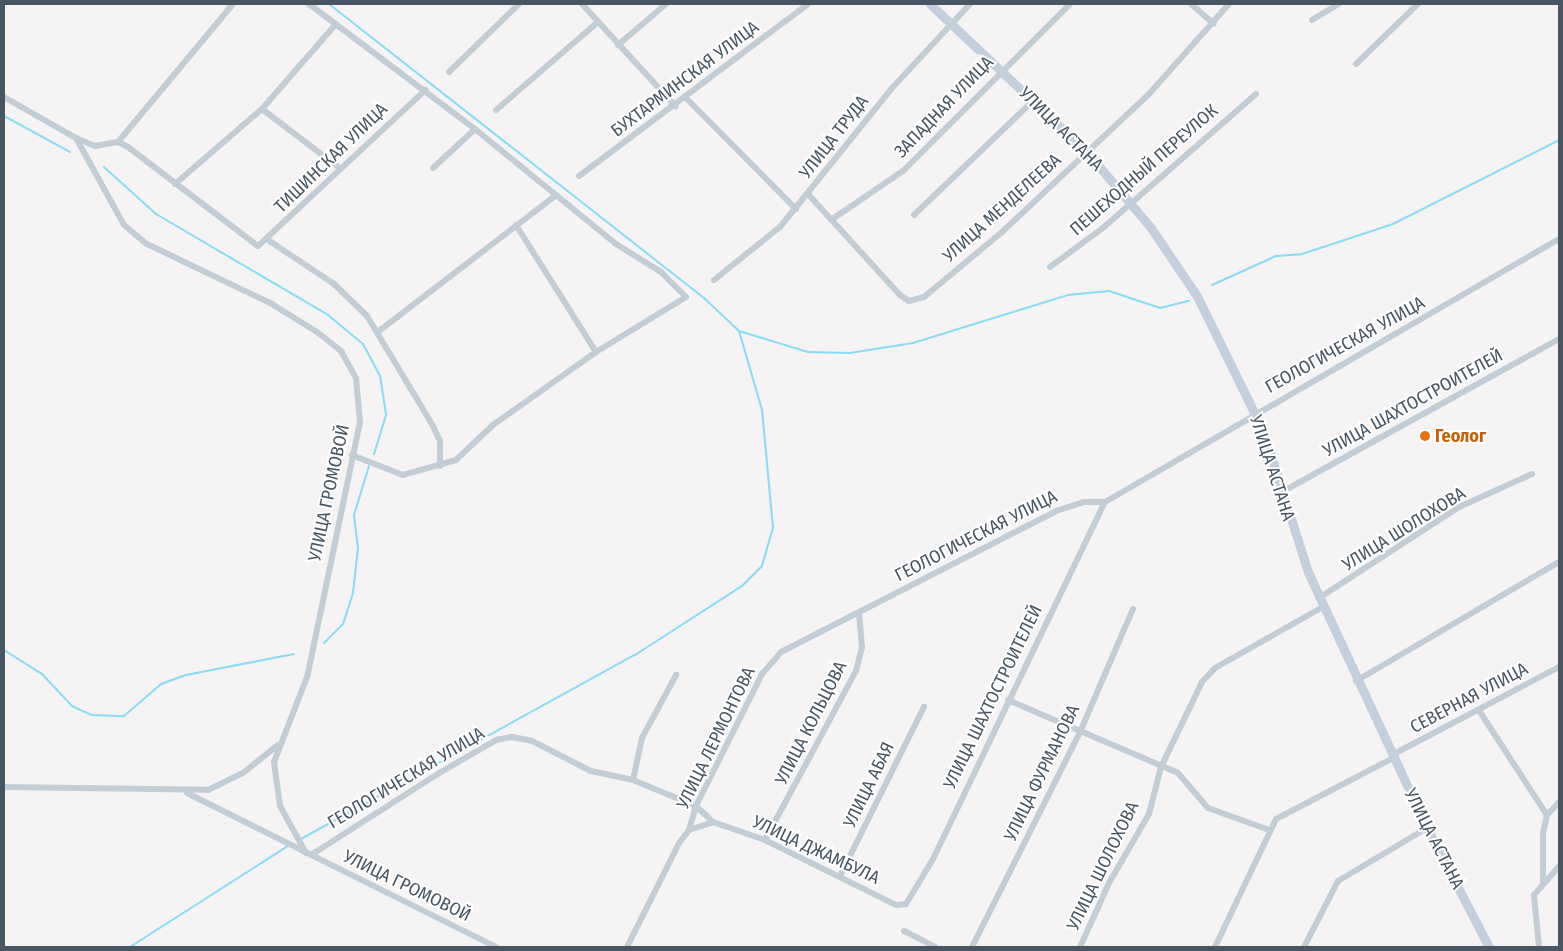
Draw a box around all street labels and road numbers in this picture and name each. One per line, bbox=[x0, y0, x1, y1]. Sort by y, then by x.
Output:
street label: БУХТАРМИНСКАЯ УЛИЦА bbox=[607, 16, 763, 142]
street label: ЗАПАДНАЯ УЛИЦА bbox=[890, 52, 998, 162]
street label: УЛИЦА АСТАНА bbox=[1014, 82, 1108, 176]
street label: УЛИЦА ТРУДА bbox=[795, 91, 873, 183]
street label: ТИШИНСКАЯ УЛИЦА bbox=[270, 99, 392, 217]
street label: ПЕШЕХОДНЫЙ ПЕРЕУЛОК bbox=[1066, 100, 1222, 240]
street label: УЛИЦА МЕНДЕЛЕЕВА bbox=[938, 149, 1066, 267]
street label: ГЕОЛОГИЧЕСКАЯ УЛИЦА bbox=[1261, 292, 1429, 398]
street label: УЛИЦА ШАХТОСТРОИТЕЛЕЙ bbox=[1319, 345, 1507, 461]
street label: УЛИЦА АСТАНА bbox=[1245, 412, 1299, 524]
street label: УЛИЦА ГРОМОВОЙ bbox=[304, 423, 354, 563]
street label: УЛИЦА ШОЛОХОВА bbox=[1339, 483, 1469, 575]
street label: ГЕОЛОГИЧЕСКАЯ УЛИЦА bbox=[891, 486, 1061, 586]
street label: УЛИЦА ШАХТОСТРОИТЕЛЕЙ bbox=[939, 601, 1047, 793]
street label: УЛИЦА КОЛЬЦОВА bbox=[771, 658, 851, 788]
street label: СЕВЕРНАЯ УЛИЦА bbox=[1407, 658, 1531, 738]
street label: УЛИЦА ЛЕРМОНТОВА bbox=[672, 663, 760, 813]
street label: УЛИЦА ФУРМАНОВА bbox=[1000, 701, 1084, 845]
street label: ГЕОЛОГИЧЕСКАЯ УЛИЦА bbox=[324, 723, 488, 833]
street label: УЛИЦА АБАЯ bbox=[839, 739, 899, 831]
street label: УЛИЦА АСТАНА bbox=[1399, 785, 1469, 893]
street label: УЛИЦА ШОЛОХОВА bbox=[1062, 798, 1144, 934]
street label: УЛИЦА ДЖАМБУЛА bbox=[749, 811, 883, 889]
street label: УЛИЦА ГРОМОВОЙ bbox=[340, 846, 474, 926]

